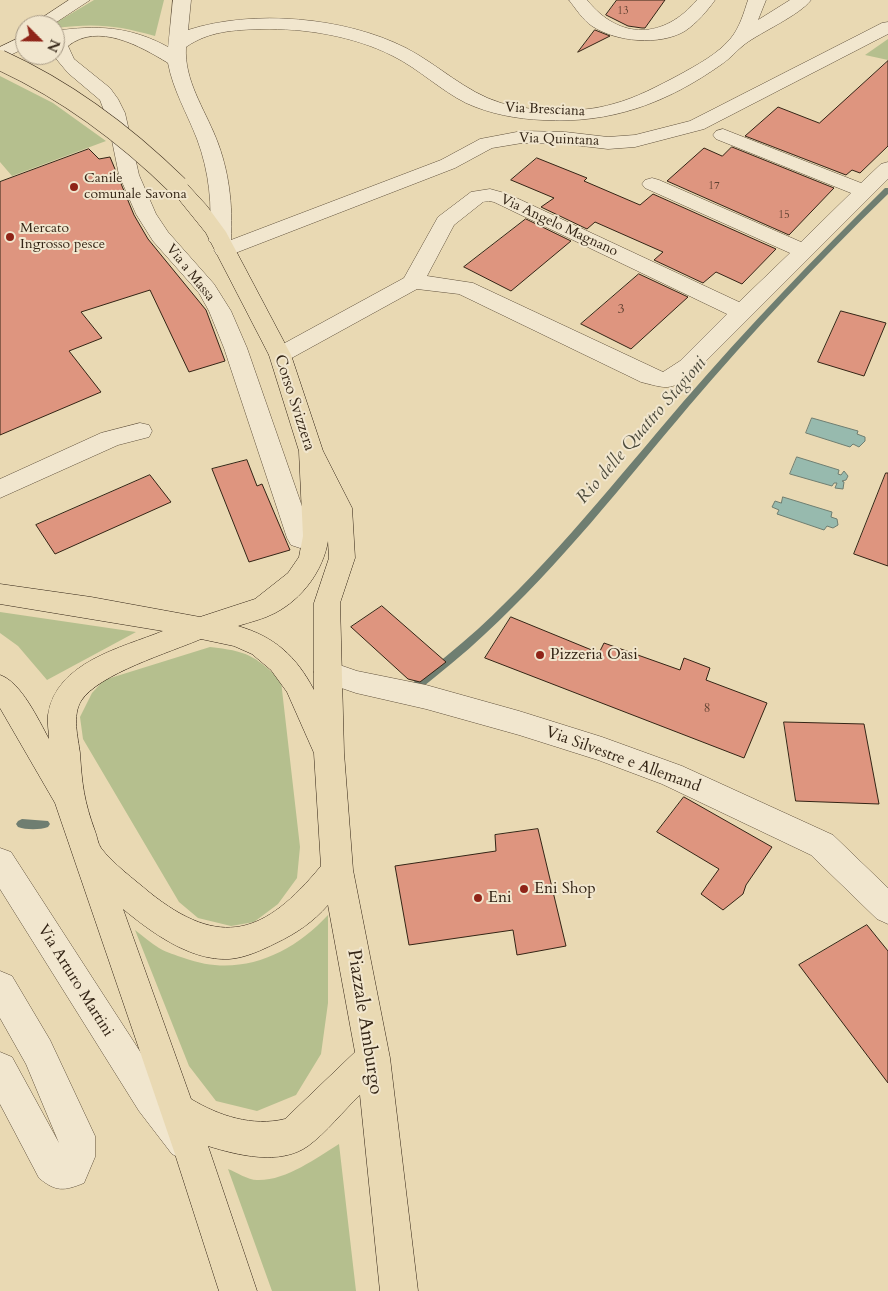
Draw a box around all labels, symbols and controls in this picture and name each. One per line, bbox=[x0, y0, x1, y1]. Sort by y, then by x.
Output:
house number: 13 bbox=[617, 4, 629, 18]
north arrow bbox=[15, 15, 65, 65]
text: N bbox=[42, 36, 64, 55]
street label: Via Bresciana bbox=[505, 100, 585, 120]
street label: Via Quintana bbox=[519, 130, 599, 150]
place label: Canile comunale Savona bbox=[84, 171, 187, 203]
house number: 17 bbox=[708, 179, 720, 193]
marker: Canile comunale Savona bbox=[68, 181, 80, 193]
street label: Via Angelo Magnano bbox=[498, 191, 620, 261]
house number: 15 bbox=[778, 208, 790, 222]
place label: Mercato Ingrosso pesce bbox=[20, 221, 105, 253]
marker: Mercato Ingrosso pesce bbox=[4, 231, 16, 243]
street label: Via a Massa bbox=[162, 241, 218, 305]
house number: 3 bbox=[617, 302, 625, 318]
street label: Corso Svizzera bbox=[269, 353, 319, 453]
water label: Rio delle Quattro Stagioni bbox=[572, 353, 712, 509]
place label: Pizzeria Oasi bbox=[550, 645, 638, 665]
marker: Pizzeria Oasi bbox=[534, 649, 546, 661]
house number: 8 bbox=[703, 701, 711, 717]
street label: Via Silvestre e Allemand bbox=[543, 723, 703, 797]
place label: Eni Shop bbox=[534, 879, 596, 899]
marker: Eni Shop bbox=[518, 883, 530, 895]
place label: Eni bbox=[488, 888, 511, 908]
marker: Eni bbox=[472, 892, 484, 904]
street label: Via Arturo Martini bbox=[33, 922, 117, 1040]
street label: Piazzale Amburgo bbox=[341, 948, 387, 1096]

